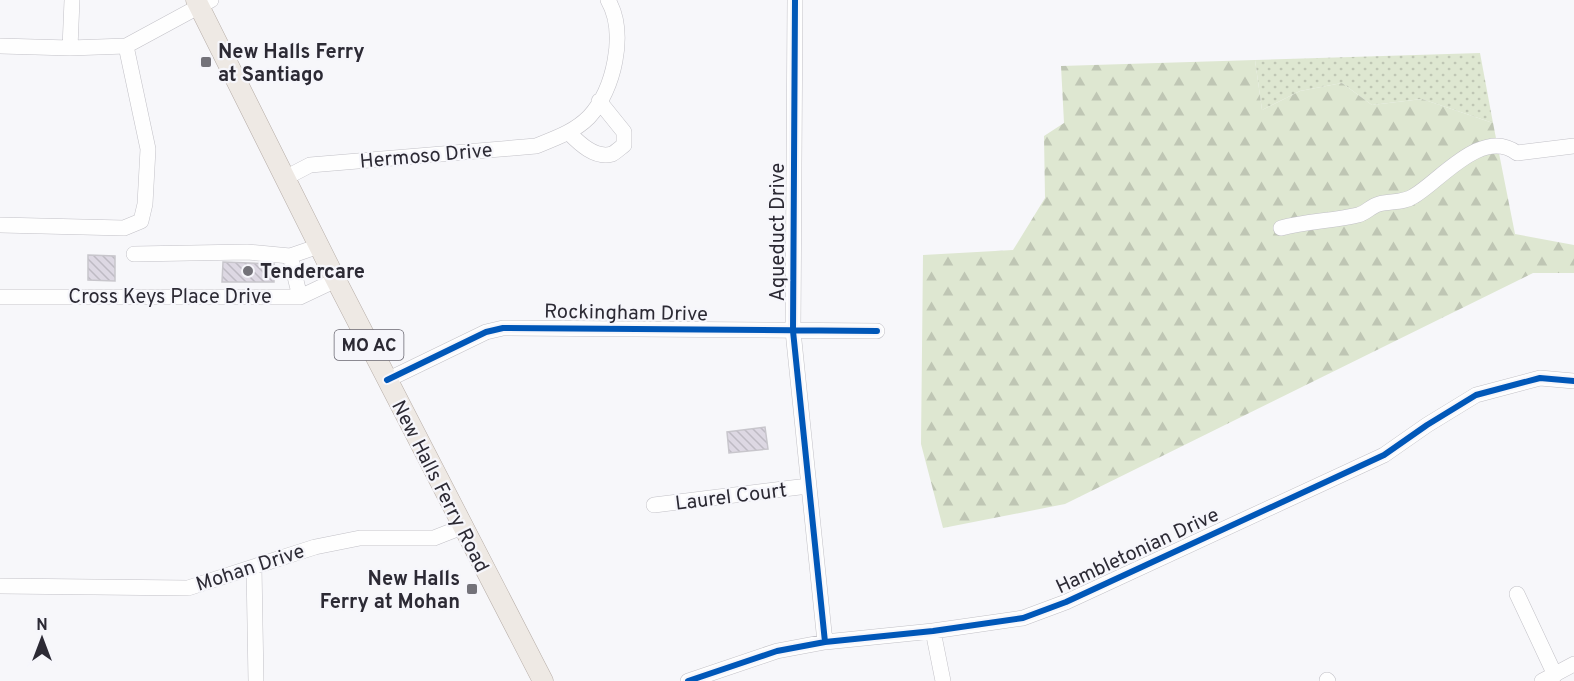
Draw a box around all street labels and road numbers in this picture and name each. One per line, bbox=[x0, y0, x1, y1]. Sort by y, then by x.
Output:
street label: Hermoso Drive bbox=[359, 138, 494, 176]
street label: Aqueduct Drive bbox=[766, 163, 792, 301]
street label: Cross Keys Place Drive bbox=[68, 285, 272, 311]
street label: Rockingham Drive bbox=[544, 300, 708, 328]
road number: MO AC bbox=[334, 330, 404, 360]
street label: New Halls Ferry Road bbox=[384, 396, 494, 577]
street label: Laurel Court bbox=[674, 478, 789, 518]
street label: Hambletonian Drive bbox=[1052, 503, 1224, 601]
street label: Mohan Drive bbox=[193, 539, 308, 599]

